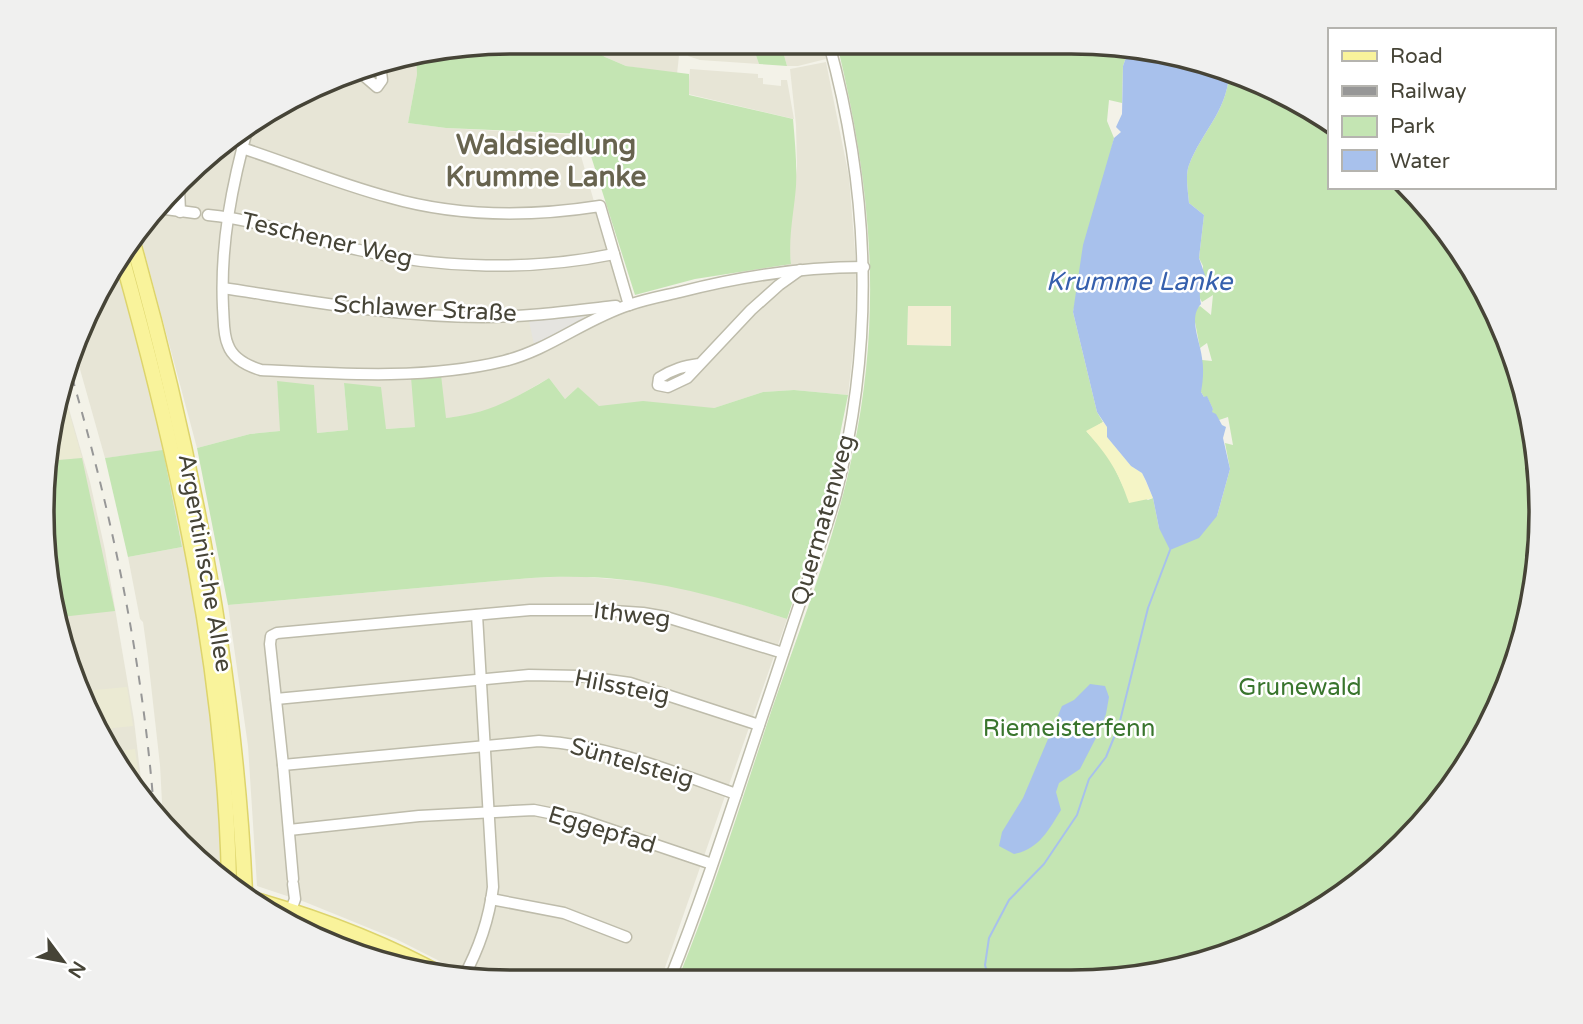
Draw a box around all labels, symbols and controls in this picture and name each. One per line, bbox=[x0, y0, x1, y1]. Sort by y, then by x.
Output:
legend bbox=[1328, 28, 1555, 189]
text: Road bbox=[1390, 44, 1443, 69]
text: Railway bbox=[1390, 79, 1467, 104]
text: Park bbox=[1390, 114, 1435, 139]
district label: Waldsiedlung Krumme Lanke bbox=[446, 128, 647, 194]
text: Water bbox=[1390, 149, 1450, 174]
street label: Teschener Weg bbox=[239, 206, 415, 274]
water label: Krumme Lanke bbox=[1046, 266, 1234, 297]
street label: Schlawer Straße bbox=[333, 290, 517, 328]
street label: Quermatenweg bbox=[785, 431, 861, 609]
street label: Argentinische Allee bbox=[172, 452, 238, 674]
street label: Ithweg bbox=[592, 596, 672, 634]
street label: Hilssteig bbox=[572, 664, 672, 710]
park label: Grunewald bbox=[1238, 673, 1362, 702]
park label: Riemeisterfenn bbox=[983, 714, 1155, 743]
street label: Süntelsteig bbox=[567, 732, 697, 794]
street label: Eggepfad bbox=[545, 800, 659, 860]
north arrow bbox=[28, 926, 98, 996]
text: N bbox=[63, 957, 90, 982]

